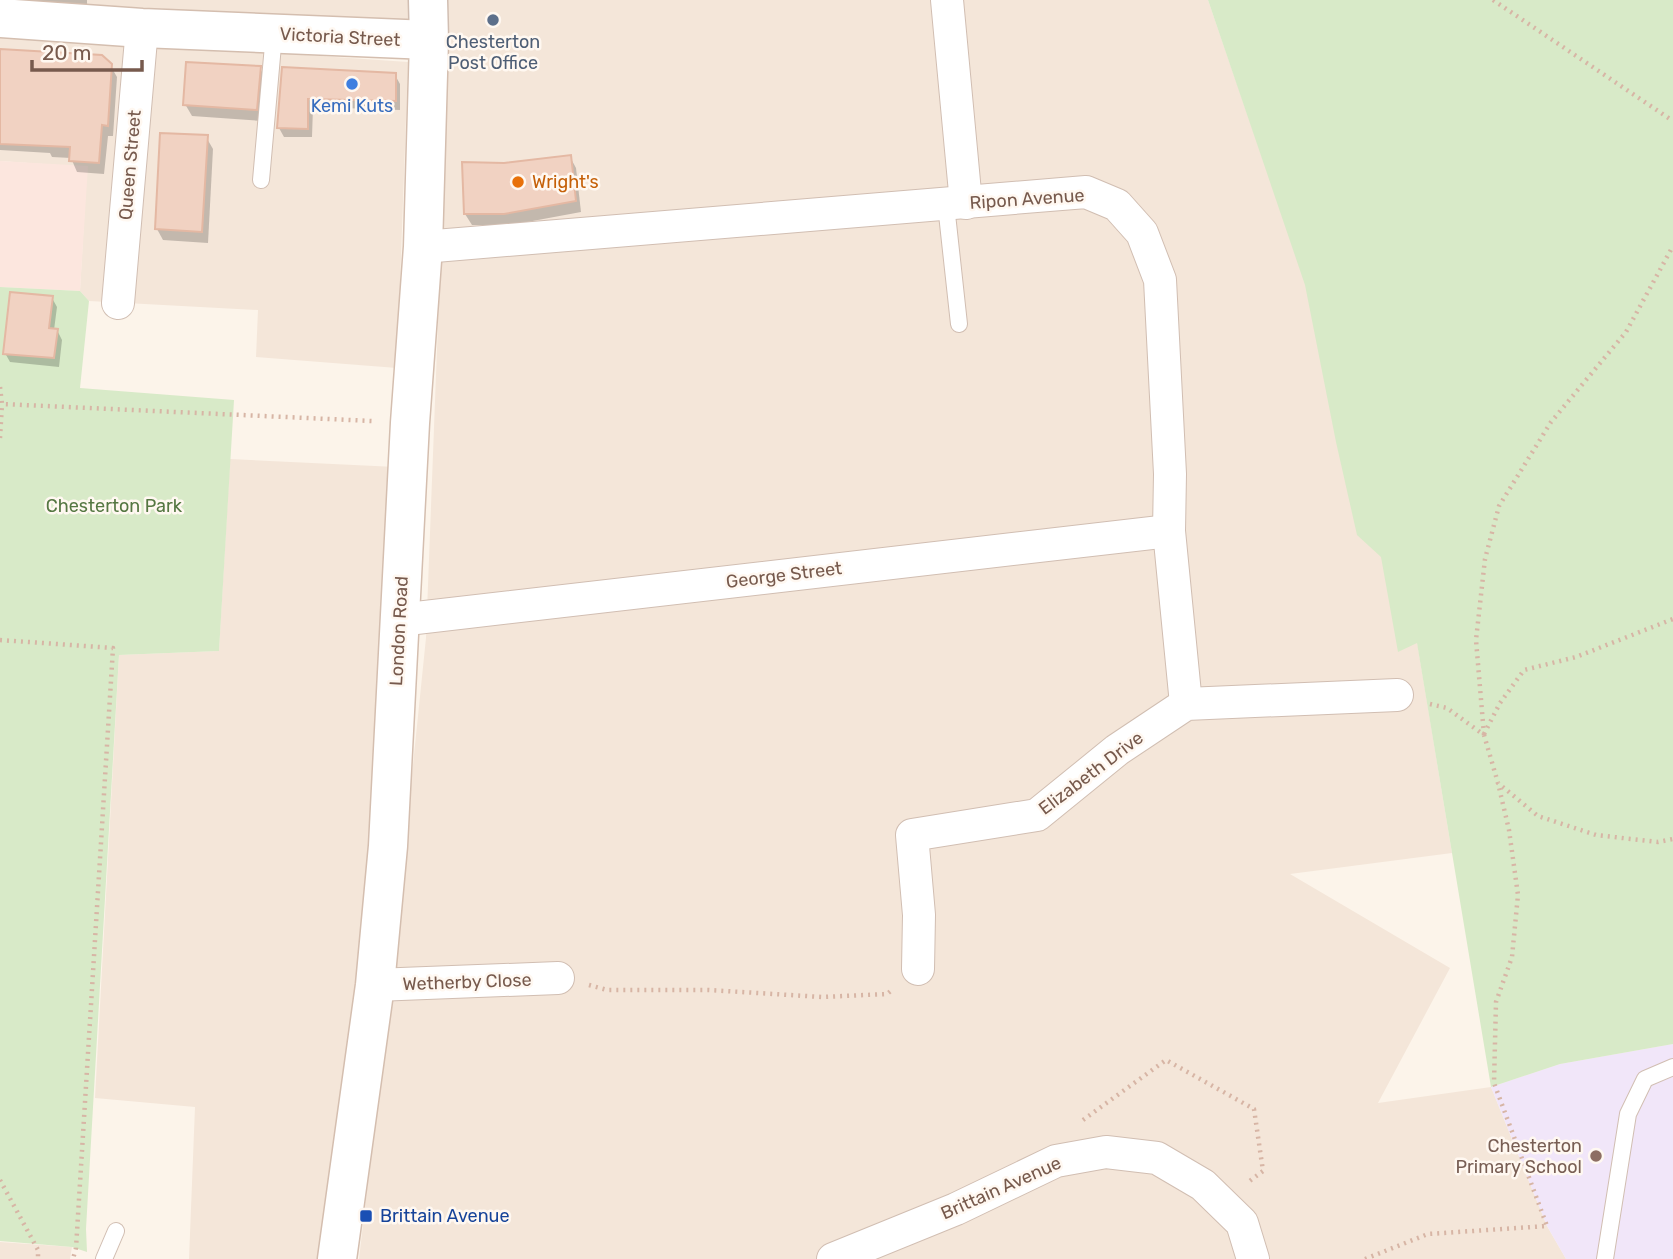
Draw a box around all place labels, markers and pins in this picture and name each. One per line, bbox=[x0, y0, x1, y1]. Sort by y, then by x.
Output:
marker: Chesterton Post Office bbox=[485, 12, 501, 28]
place label: Chesterton Post Office bbox=[446, 31, 540, 74]
marker: Kemi Kuts bbox=[344, 76, 360, 92]
place label: Kemi Kuts bbox=[311, 95, 393, 117]
place label: Wright's bbox=[532, 171, 599, 193]
marker: Wright's bbox=[510, 174, 526, 190]
place label: Chesterton Primary School bbox=[1455, 1135, 1582, 1178]
marker: Chesterton Primary School bbox=[1588, 1148, 1604, 1164]
place label: Brittain Avenue bbox=[380, 1205, 509, 1227]
marker: Brittain Avenue bbox=[358, 1208, 374, 1224]

